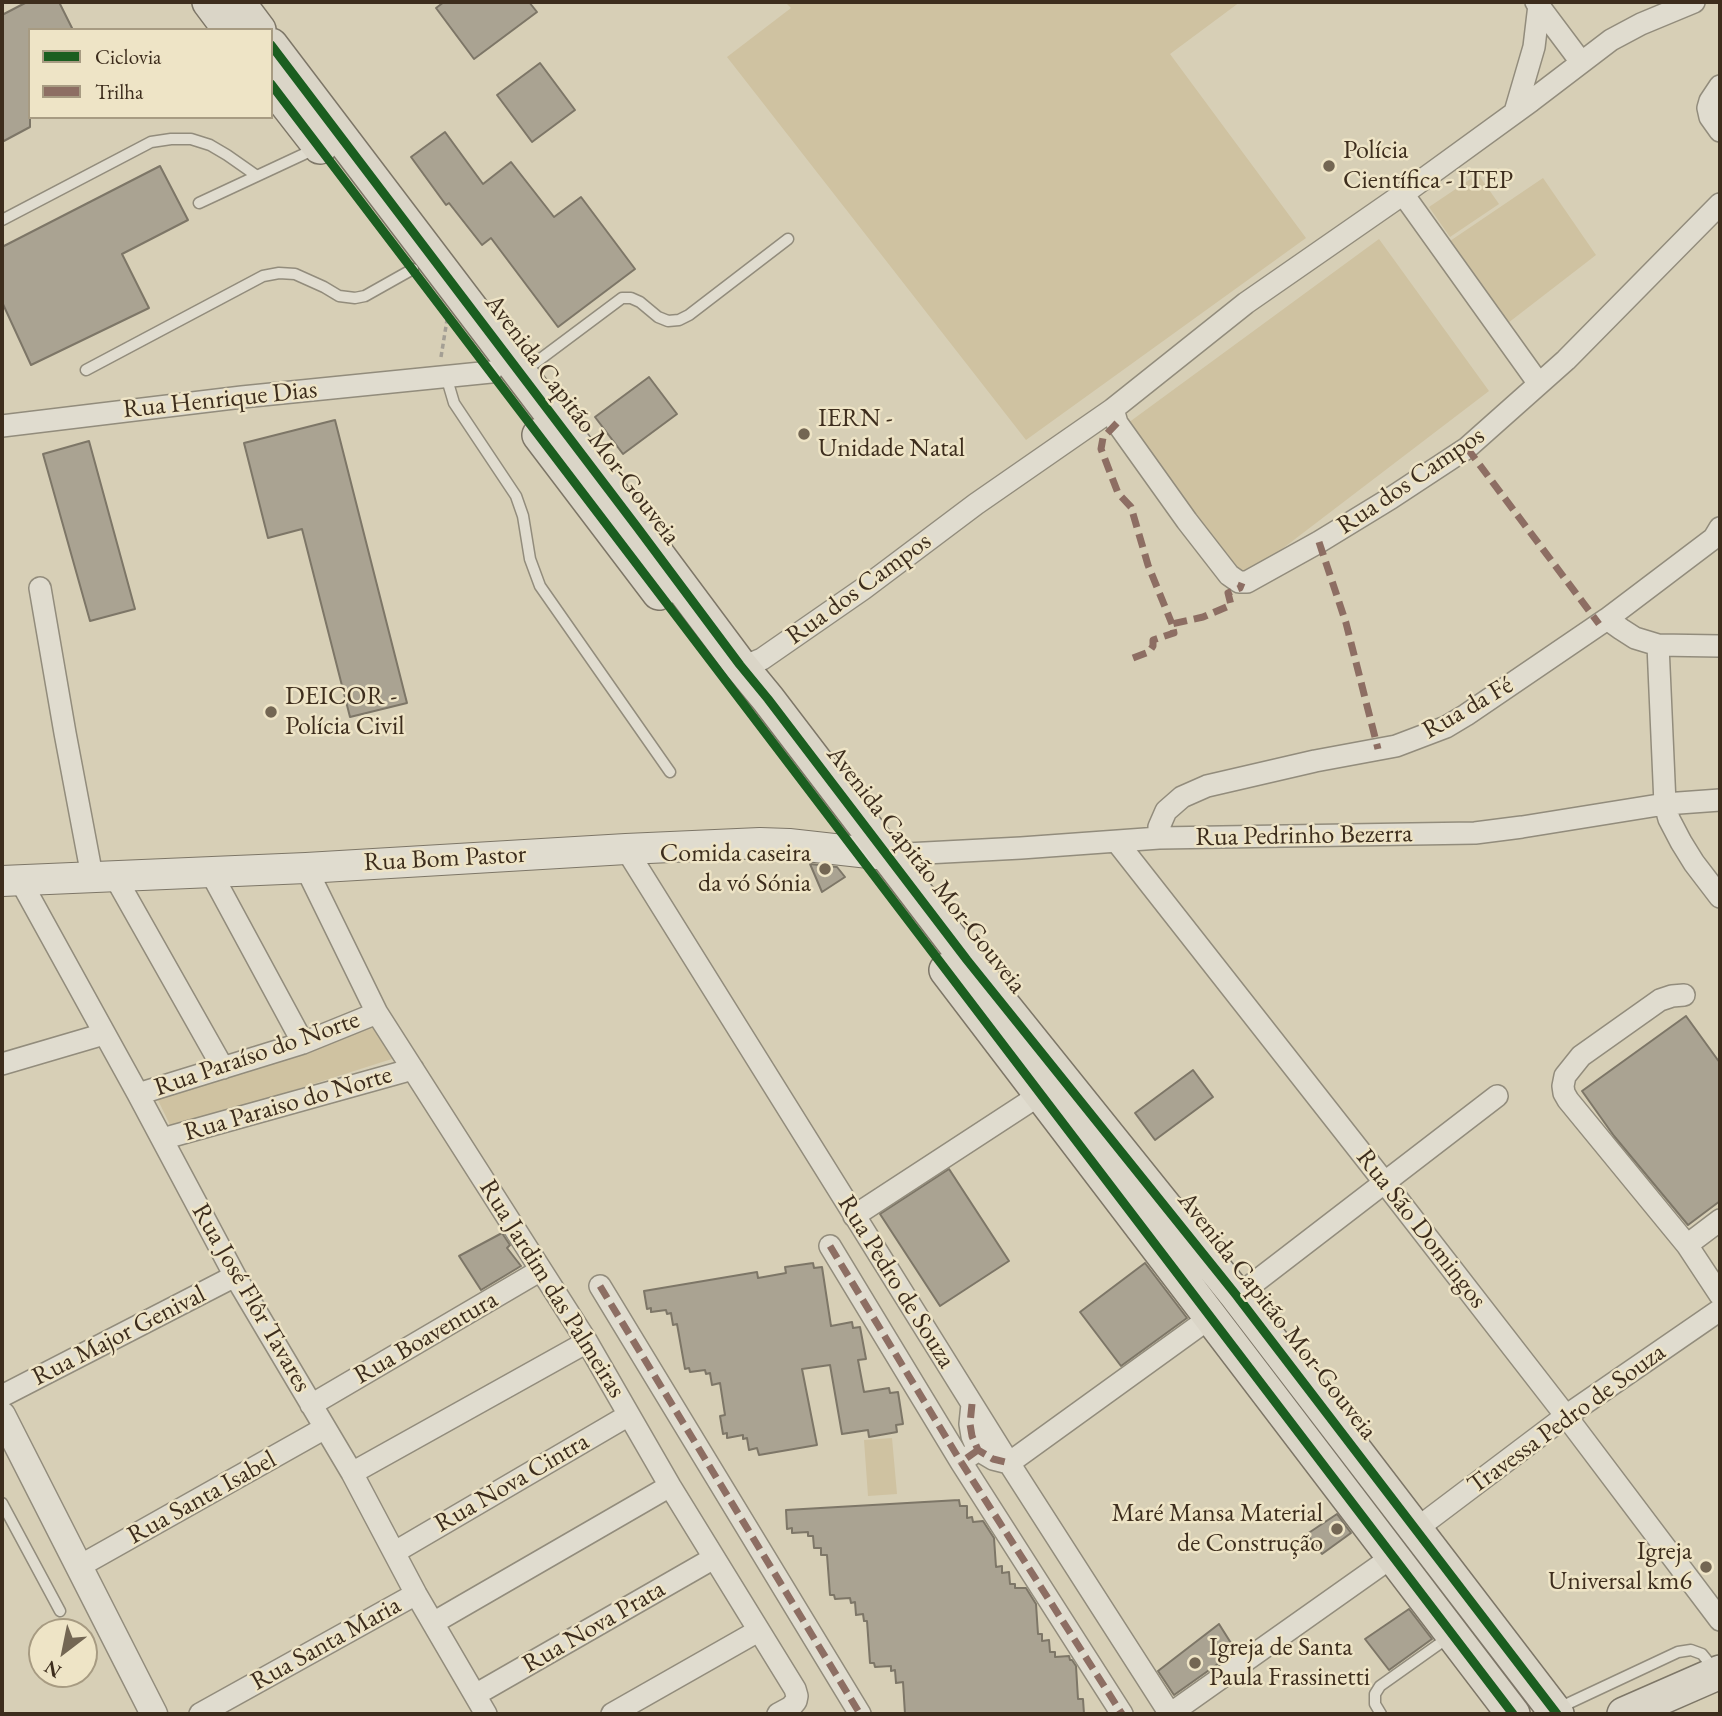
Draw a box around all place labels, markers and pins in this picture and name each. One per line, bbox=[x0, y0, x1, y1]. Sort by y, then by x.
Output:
place label: Polícia Científica - ITEP bbox=[1343, 135, 1513, 196]
marker: Polícia Científica - ITEP bbox=[1321, 158, 1337, 174]
place label: IERN - Unidade Natal bbox=[818, 403, 965, 464]
marker: IERN - Unidade Natal bbox=[796, 426, 812, 442]
place label: DEICOR - Polícia Civil bbox=[285, 681, 404, 742]
marker: DEICOR - Polícia Civil bbox=[263, 704, 279, 720]
place label: Comida caseira da vó Sónia bbox=[660, 838, 811, 900]
marker: Comida caseira da vó Sónia bbox=[817, 861, 833, 877]
place label: Maré Mansa Material de Construção bbox=[1111, 1498, 1323, 1560]
marker: Maré Mansa Material de Construção bbox=[1329, 1521, 1345, 1537]
place label: Igreja Universal km6 bbox=[1548, 1536, 1692, 1598]
marker: Igreja Universal km6 bbox=[1698, 1559, 1714, 1575]
place label: Igreja de Santa Paula Frassinetti bbox=[1209, 1632, 1370, 1694]
marker: Igreja de Santa Paula Frassinetti bbox=[1187, 1655, 1203, 1671]

